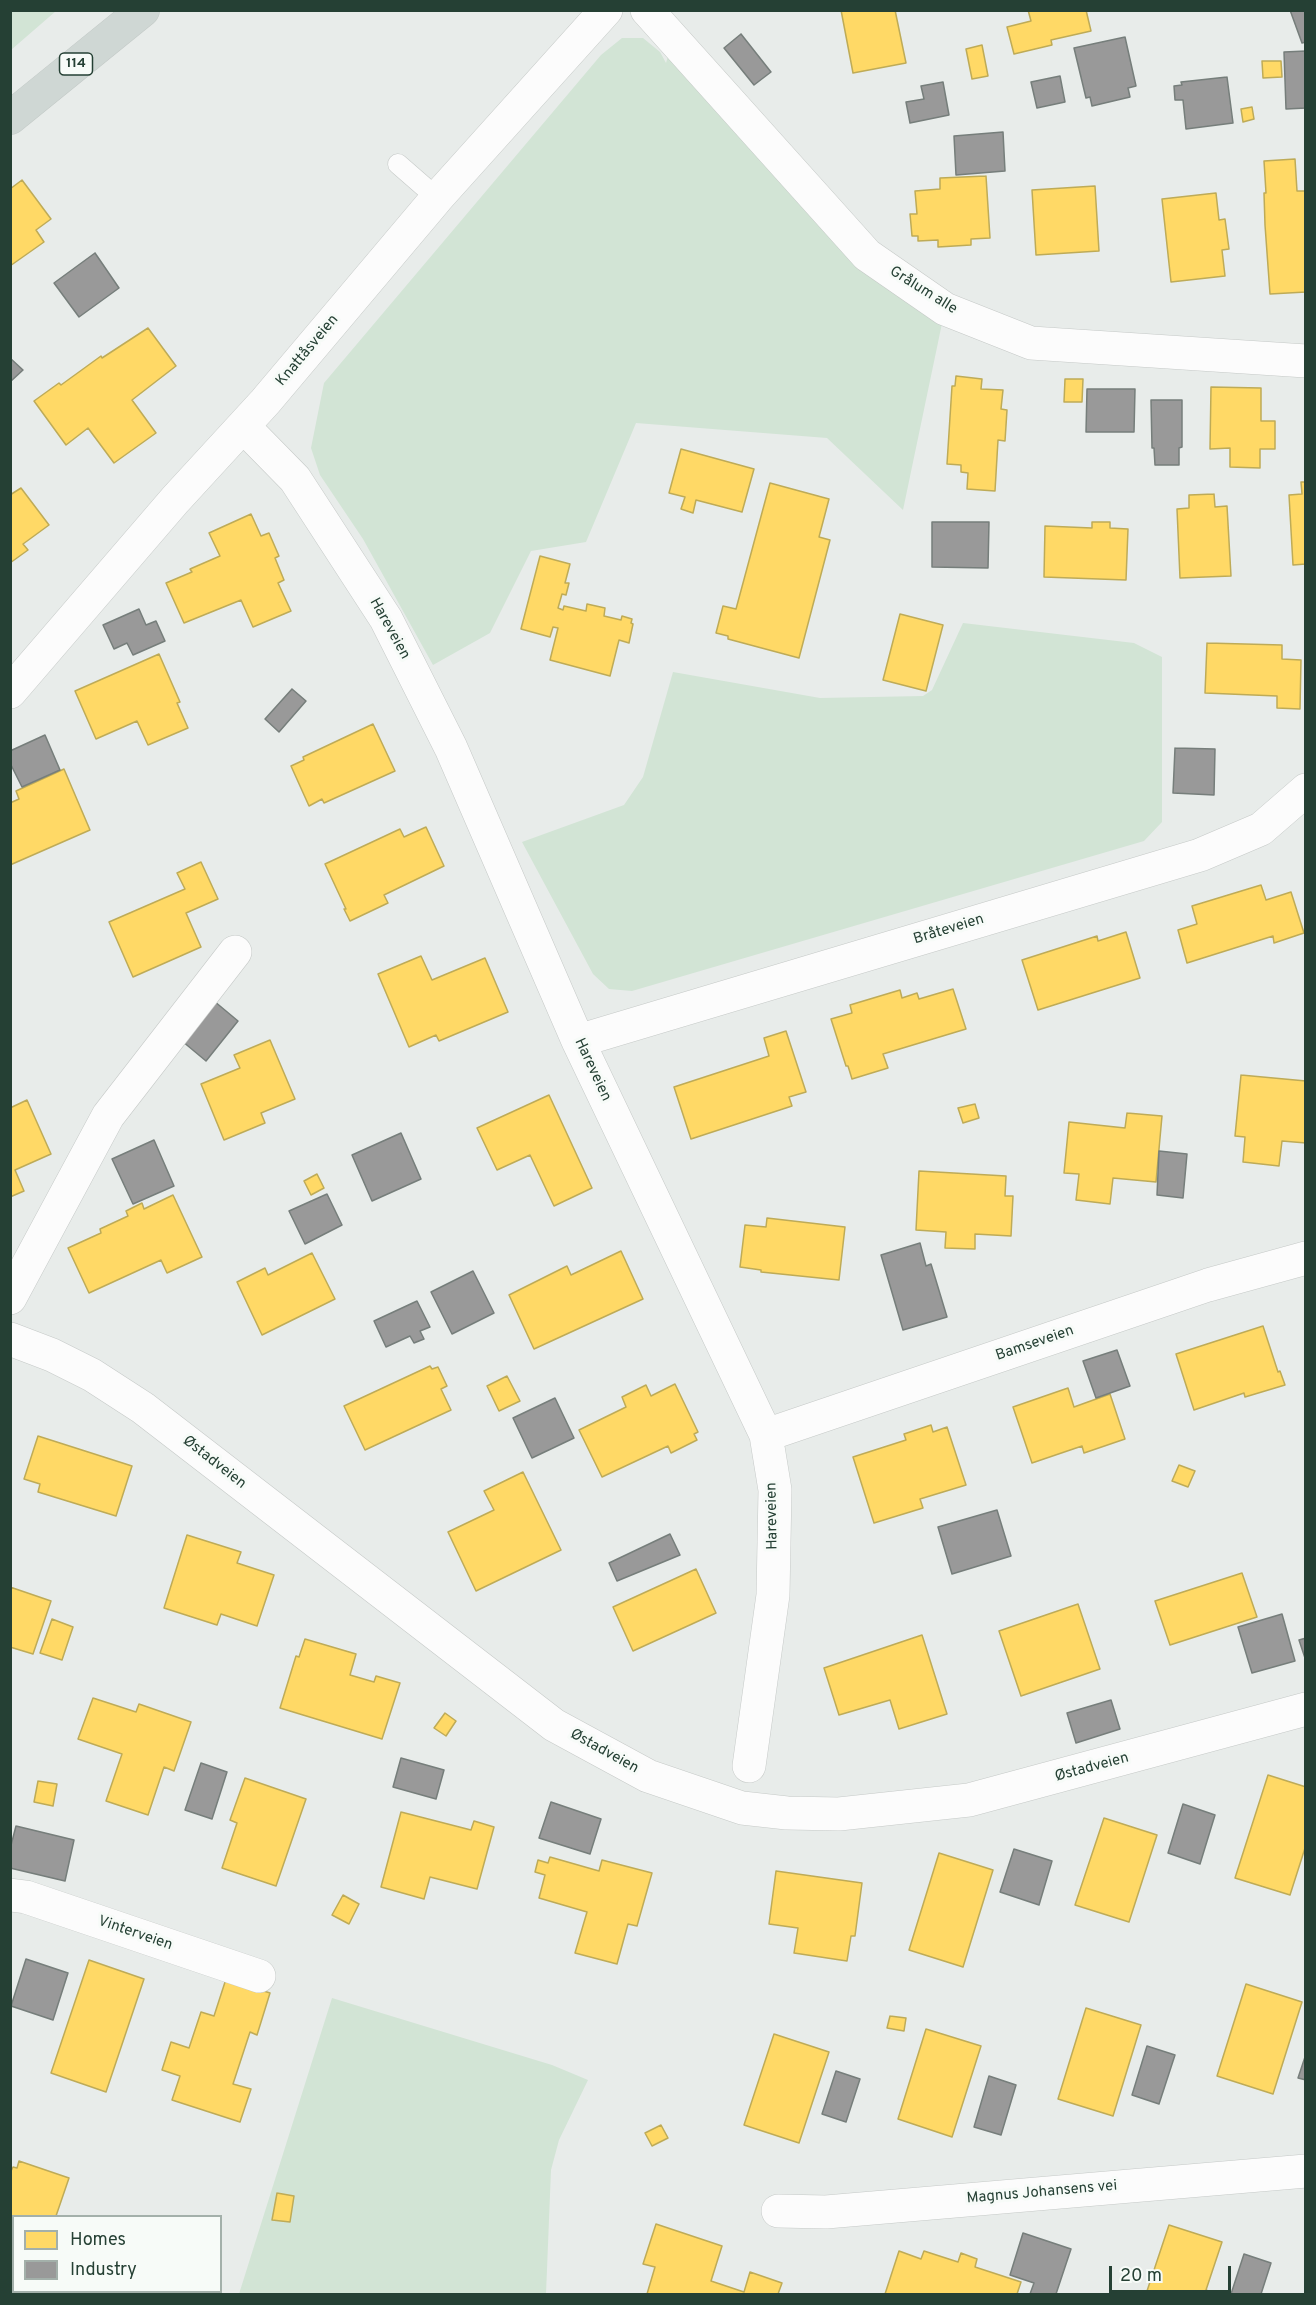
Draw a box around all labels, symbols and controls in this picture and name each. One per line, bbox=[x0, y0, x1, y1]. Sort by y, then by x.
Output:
road number: 114 bbox=[60, 53, 92, 75]
street label: Grålum alle bbox=[886, 263, 960, 319]
street label: Knattåsveien bbox=[273, 312, 343, 390]
street label: Hareveien bbox=[365, 595, 413, 663]
street label: Bråteveien bbox=[912, 911, 986, 949]
street label: Hareveien bbox=[570, 1036, 614, 1104]
street label: Bamseveien bbox=[994, 1322, 1076, 1366]
street label: Østadveien bbox=[179, 1433, 249, 1493]
street label: Hareveien bbox=[763, 1482, 783, 1550]
street label: Østadveien bbox=[567, 1726, 641, 1778]
street label: Østadveien bbox=[1053, 1750, 1131, 1786]
street label: Vinterveien bbox=[95, 1913, 175, 1955]
street label: Magnus Johansens vei bbox=[966, 2177, 1118, 2209]
legend bbox=[12, 2215, 222, 2293]
text: Homes bbox=[70, 2229, 126, 2252]
scale bar bbox=[1112, 2254, 1234, 2292]
text: Industry bbox=[70, 2259, 137, 2282]
text: 20 m bbox=[1120, 2265, 1162, 2288]

